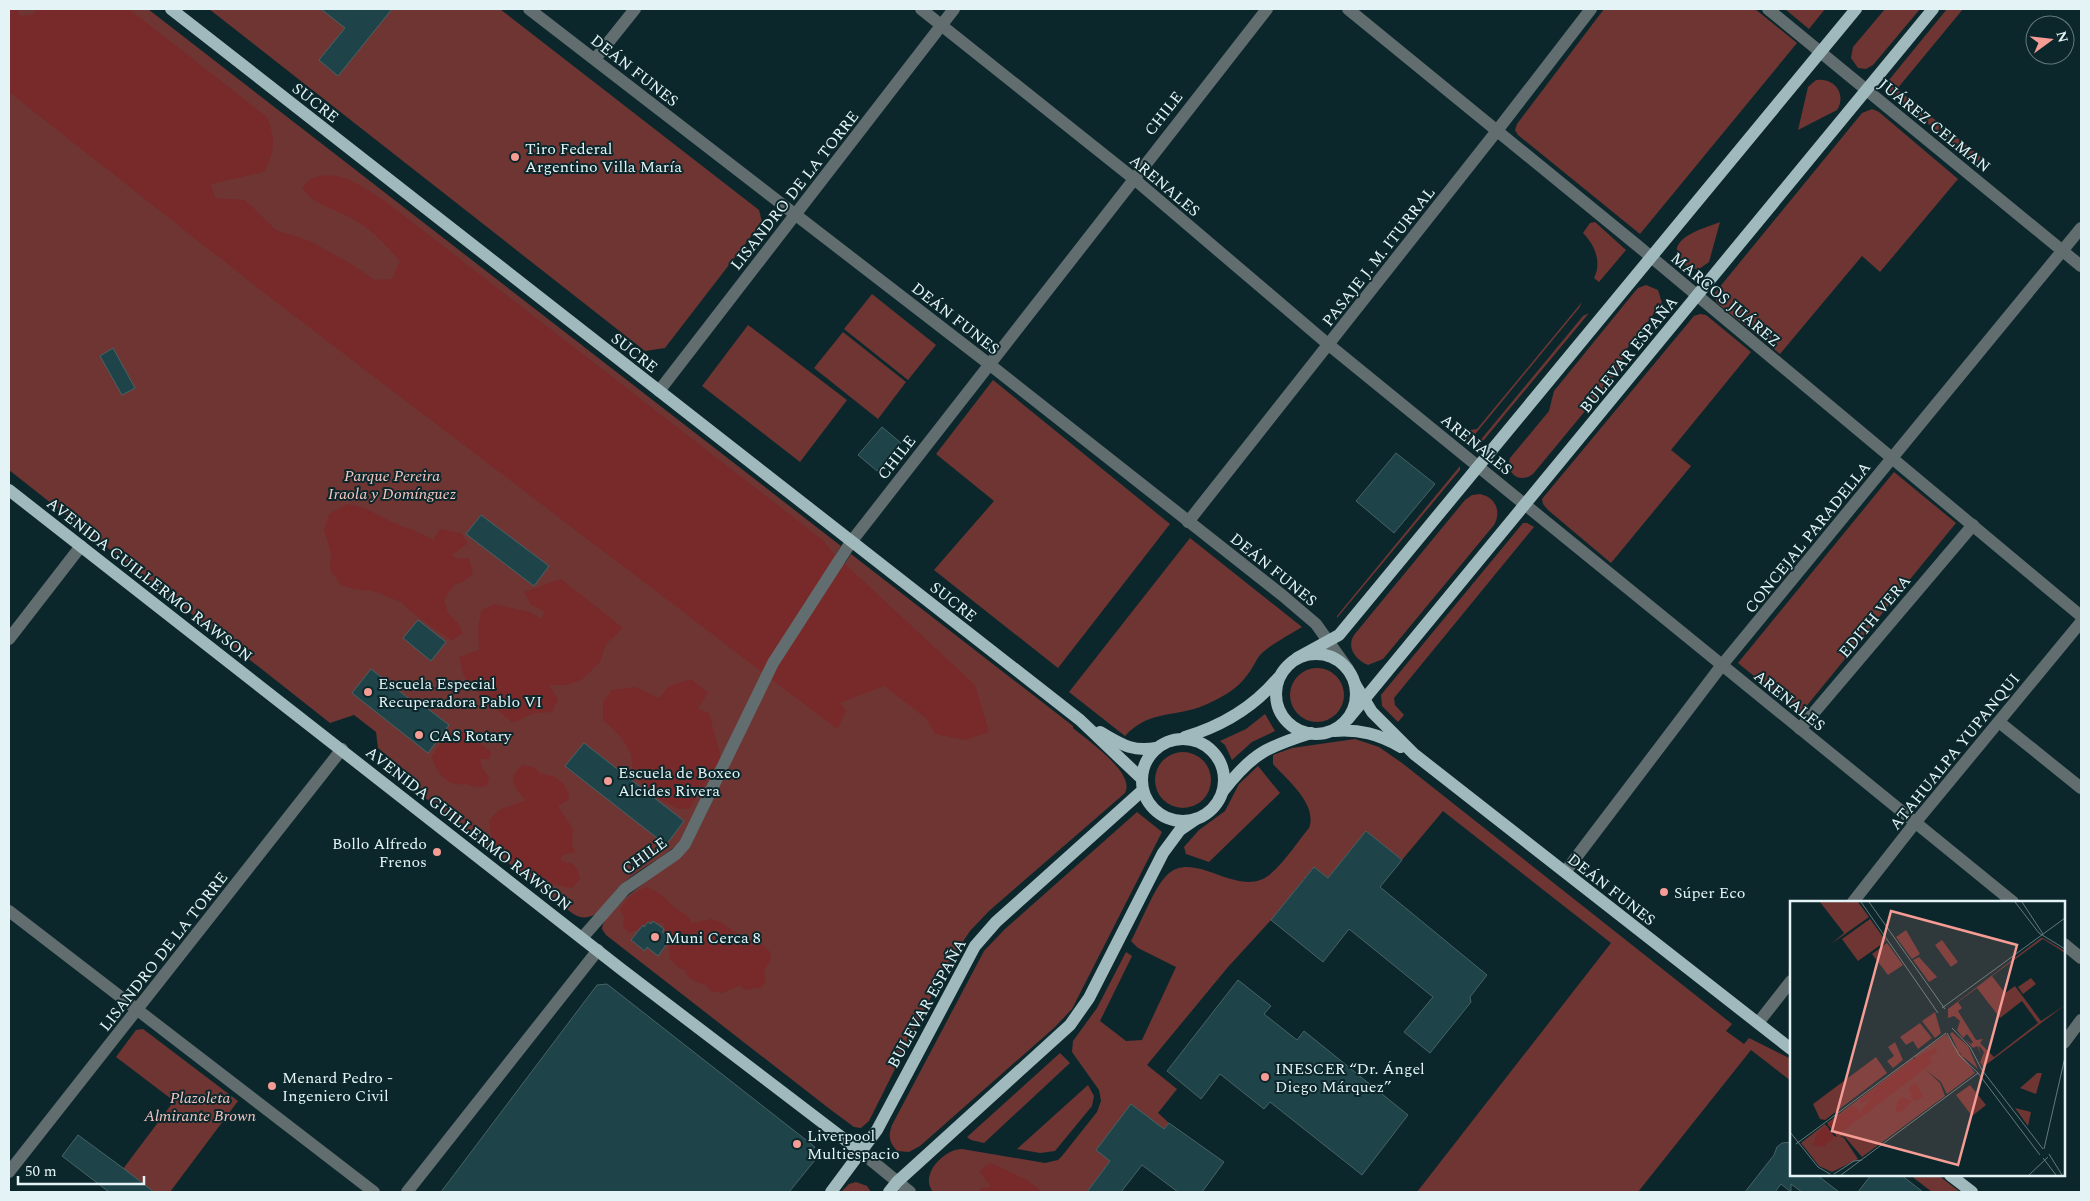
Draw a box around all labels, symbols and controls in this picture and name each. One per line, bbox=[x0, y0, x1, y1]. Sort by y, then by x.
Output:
north arrow bbox=[2025, 15, 2075, 65]
street label: DEÁN FUNES bbox=[585, 29, 684, 113]
text: N bbox=[2050, 29, 2074, 45]
street label: JUÁREZ CELMAN bbox=[1873, 73, 1996, 179]
street label: SUCRE bbox=[287, 77, 344, 129]
street label: CHILE bbox=[1139, 86, 1189, 141]
street label: LISANDRO DE LA TORRE bbox=[725, 106, 865, 276]
place label: Tiro Federal Argentino Villa María bbox=[525, 137, 682, 179]
street label: ARENALES bbox=[1124, 149, 1205, 223]
marker: Tiro Federal Argentino Villa María bbox=[509, 151, 521, 163]
street label: PASAJE J. M. ITURRAL bbox=[1316, 181, 1441, 332]
street label: MARCOS JUÁREZ bbox=[1665, 247, 1785, 353]
street label: DEÁN FUNES bbox=[906, 277, 1005, 361]
street label: BULEVAR ESPAÑA bbox=[1574, 291, 1684, 418]
street label: SUCRE bbox=[606, 327, 663, 379]
street label: ARENALES bbox=[1435, 408, 1517, 481]
street label: CHILE bbox=[872, 430, 922, 485]
street label: CONCEJAL PARADELLA bbox=[1739, 457, 1877, 619]
park label: Parque Pereira Iraola y Domínguez bbox=[328, 464, 456, 506]
street label: AVENIDA GUILLERMO RAWSON bbox=[41, 492, 258, 668]
street label: DEÁN FUNES bbox=[1225, 527, 1322, 612]
street label: EDITH VERA bbox=[1833, 570, 1917, 663]
street label: SUCRE bbox=[925, 576, 982, 628]
street label: ARENALES bbox=[1748, 664, 1830, 737]
street label: ATAHUALPA YUPANQUI bbox=[1884, 668, 2026, 835]
place label: Escuela Especial Recuperadora Pablo VI bbox=[378, 672, 542, 714]
marker: Escuela Especial Recuperadora Pablo VI bbox=[362, 686, 374, 698]
place label: CAS Rotary bbox=[429, 724, 513, 748]
marker: CAS Rotary bbox=[413, 729, 425, 741]
street label: AVENIDA GUILLERMO RAWSON bbox=[360, 741, 577, 917]
place label: Escuela de Boxeo Alcides Rivera bbox=[618, 761, 740, 803]
marker: Escuela de Boxeo Alcides Rivera bbox=[602, 775, 614, 787]
street label: CHILE bbox=[617, 831, 672, 881]
place label: Bollo Alfredo Frenos bbox=[332, 832, 427, 874]
marker: Bollo Alfredo Frenos bbox=[431, 846, 443, 858]
street label: DEÁN FUNES bbox=[1562, 848, 1661, 932]
street label: LISANDRO DE LA TORRE bbox=[94, 867, 234, 1037]
place label: Súper Eco bbox=[1674, 881, 1745, 905]
marker: Súper Eco bbox=[1658, 886, 1670, 898]
inset map bbox=[1790, 901, 2065, 1176]
place label: Muni Cerca 8 bbox=[665, 926, 761, 950]
marker: Muni Cerca 8 bbox=[649, 931, 661, 943]
street label: BULEVAR ESPAÑA bbox=[881, 934, 972, 1073]
place label: INESCER “Dr. Ángel Diego Márquez” bbox=[1275, 1057, 1425, 1099]
place label: Menard Pedro - Ingeniero Civil bbox=[282, 1066, 393, 1108]
marker: INESCER “Dr. Ángel Diego Márquez” bbox=[1259, 1071, 1271, 1083]
marker: Menard Pedro - Ingeniero Civil bbox=[266, 1080, 278, 1092]
park label: Plazoleta Almirante Brown bbox=[143, 1086, 256, 1128]
place label: Liverpool Multiespacio bbox=[807, 1124, 900, 1166]
marker: Liverpool Multiespacio bbox=[791, 1138, 803, 1150]
scale bar bbox=[18, 1154, 144, 1186]
text: 50 m bbox=[25, 1160, 57, 1183]

